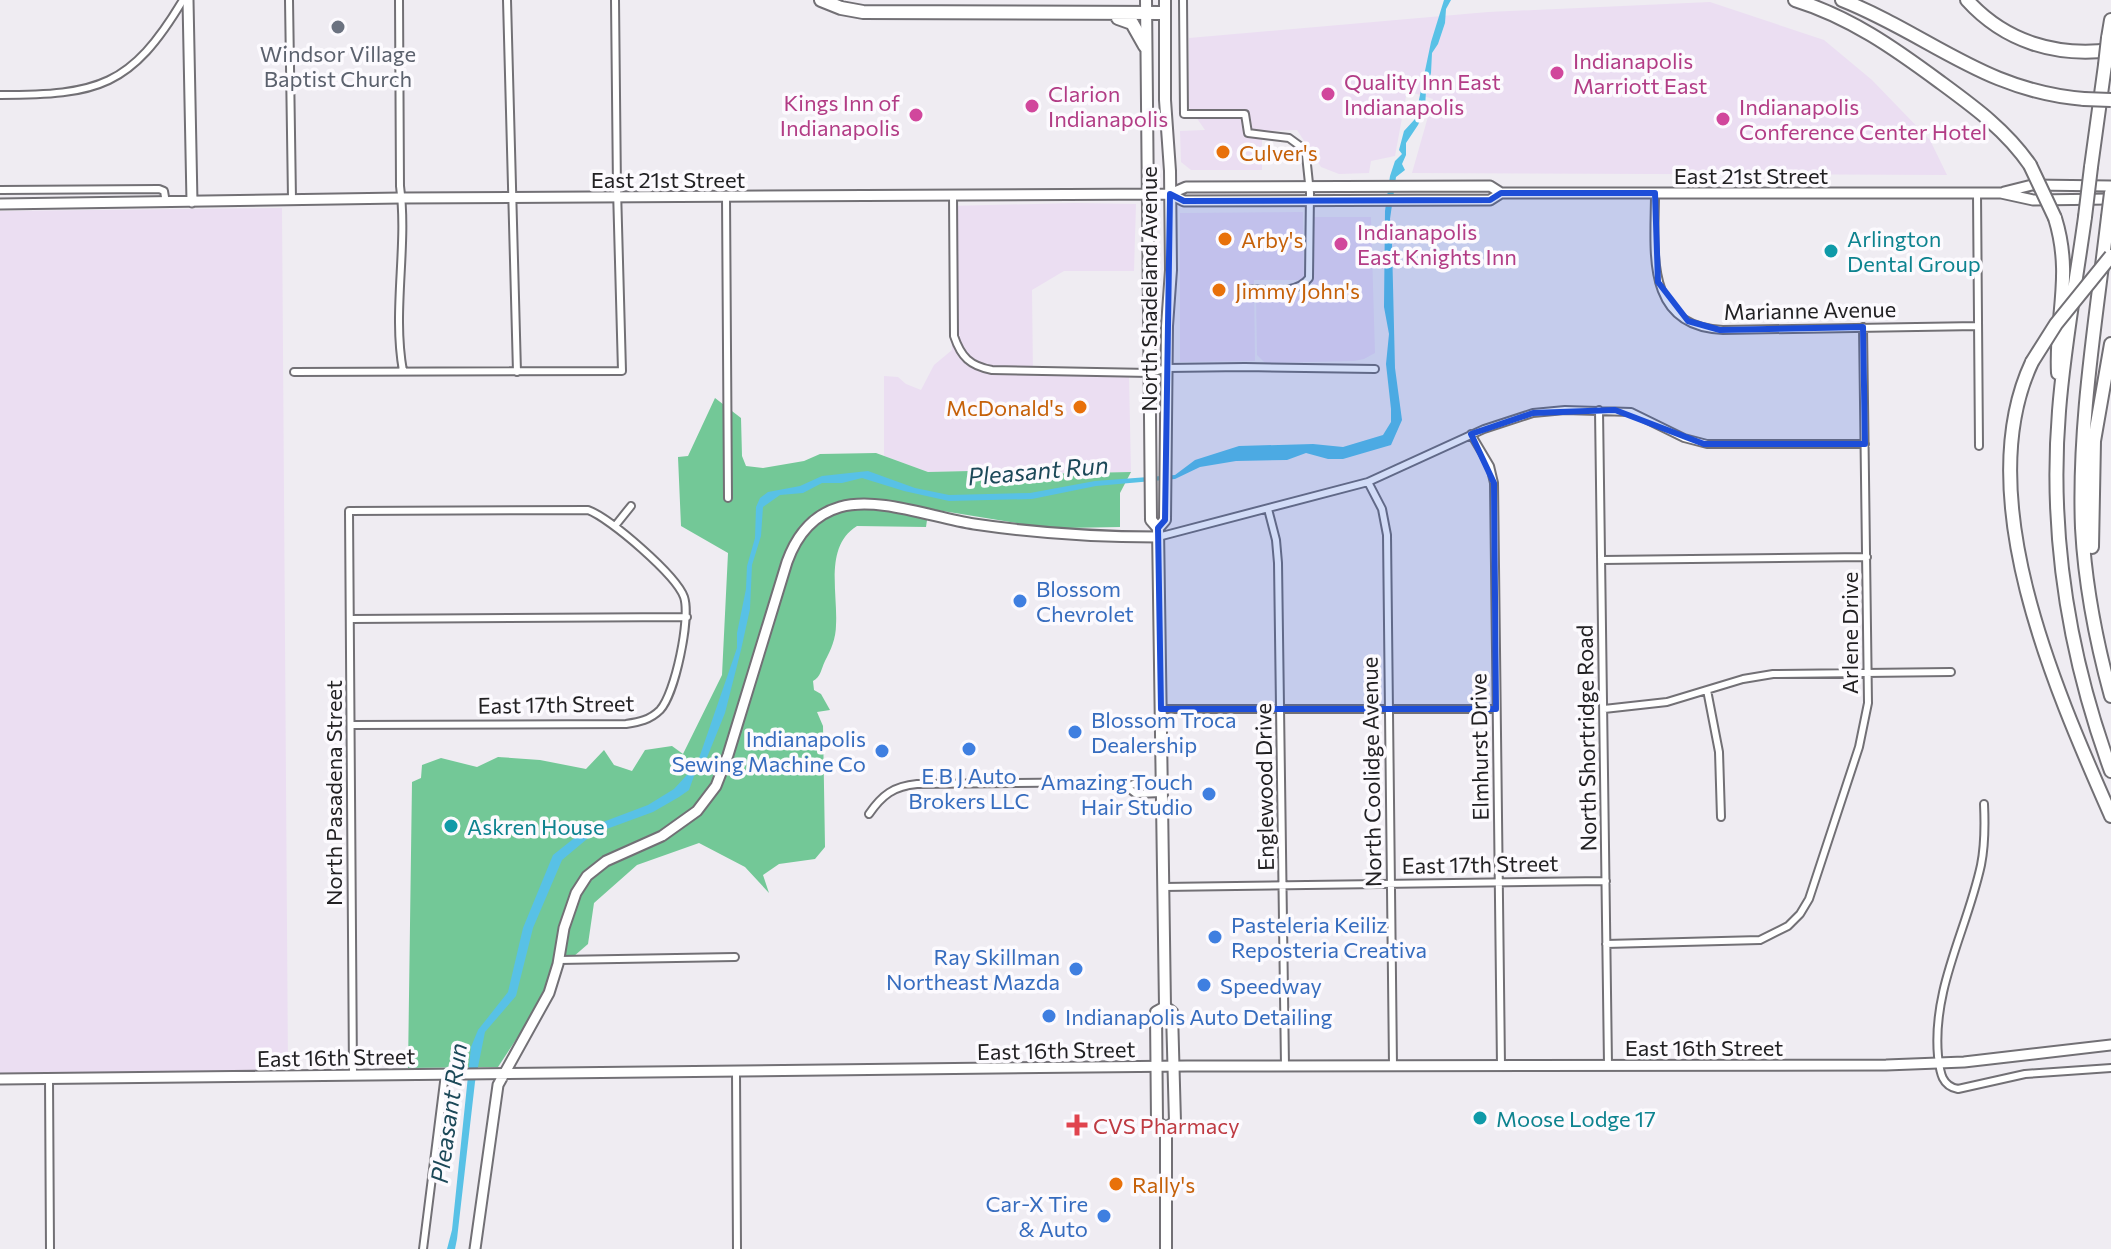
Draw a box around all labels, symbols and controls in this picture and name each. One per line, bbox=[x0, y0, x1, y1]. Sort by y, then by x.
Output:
marker: Windsor Village Baptist Church bbox=[329, 18, 347, 36]
place label: Windsor Village Baptist Church bbox=[260, 40, 416, 92]
place label: Indianapolis Marriott East bbox=[1573, 47, 1707, 99]
marker: Indianapolis Marriott East bbox=[1548, 64, 1566, 82]
place label: Quality Inn East Indianapolis bbox=[1344, 68, 1501, 120]
place label: Clarion Indianapolis bbox=[1048, 80, 1168, 132]
marker: Quality Inn East Indianapolis bbox=[1319, 85, 1337, 103]
place label: Kings Inn of Indianapolis bbox=[780, 89, 900, 141]
place label: Indianapolis Conference Center Hotel bbox=[1739, 93, 1987, 145]
marker: Clarion Indianapolis bbox=[1023, 97, 1041, 115]
marker: Kings Inn of Indianapolis bbox=[907, 106, 925, 124]
marker: Indianapolis Conference Center Hotel bbox=[1714, 110, 1732, 128]
place label: Culver's bbox=[1239, 139, 1318, 166]
marker: Culver's bbox=[1214, 143, 1232, 161]
street label: East 21st Street bbox=[1674, 162, 1828, 189]
street label: East 21st Street bbox=[591, 166, 745, 193]
street label: North Shadeland Avenue bbox=[1135, 166, 1162, 412]
place label: Indianapolis East Knights Inn bbox=[1357, 218, 1517, 270]
place label: Arlington Dental Group bbox=[1847, 225, 1981, 277]
place label: Arby's bbox=[1241, 226, 1304, 253]
marker: Arby's bbox=[1216, 230, 1234, 248]
marker: Indianapolis East Knights Inn bbox=[1332, 235, 1350, 253]
marker: Arlington Dental Group bbox=[1822, 242, 1840, 260]
place label: Jimmy John's bbox=[1235, 277, 1360, 304]
marker: Jimmy John's bbox=[1210, 281, 1228, 299]
street label: Marianne Avenue bbox=[1723, 295, 1897, 325]
place label: McDonald's bbox=[946, 394, 1064, 421]
marker: McDonald's bbox=[1071, 398, 1089, 416]
water label: Pleasant Run bbox=[966, 449, 1110, 491]
street label: Arlene Drive bbox=[1836, 572, 1863, 694]
place label: Blossom Chevrolet bbox=[1036, 575, 1134, 627]
marker: Blossom Chevrolet bbox=[1011, 592, 1029, 610]
street label: North Shortridge Road bbox=[1571, 624, 1601, 852]
street label: North Coolidge Avenue bbox=[1355, 657, 1387, 887]
street label: Elmhurst Drive bbox=[1464, 673, 1494, 821]
street label: North Pasadena Street bbox=[320, 680, 347, 906]
street label: East 17th Street bbox=[477, 689, 635, 719]
street label: Englewood Drive bbox=[1249, 703, 1279, 871]
place label: Blossom Troca Dealership bbox=[1091, 706, 1236, 758]
marker: Blossom Troca Dealership bbox=[1066, 723, 1084, 741]
place label: Indianapolis Sewing Machine Co bbox=[672, 725, 866, 777]
marker: E B J Auto Brokers LLC bbox=[960, 740, 978, 758]
marker: Indianapolis Sewing Machine Co bbox=[873, 742, 891, 760]
place label: E B J Auto Brokers LLC bbox=[908, 762, 1030, 814]
place label: Amazing Touch Hair Studio bbox=[1040, 768, 1193, 820]
marker: Amazing Touch Hair Studio bbox=[1200, 785, 1218, 803]
place label: Askren House bbox=[467, 813, 604, 840]
marker: Askren House bbox=[442, 817, 460, 835]
street label: East 17th Street bbox=[1401, 849, 1559, 879]
place label: Pasteleria Keiliz Reposteria Creativa bbox=[1231, 911, 1427, 963]
marker: Pasteleria Keiliz Reposteria Creativa bbox=[1206, 928, 1224, 946]
place label: Ray Skillman Northeast Mazda bbox=[886, 943, 1060, 995]
marker: Ray Skillman Northeast Mazda bbox=[1067, 960, 1085, 978]
place label: Speedway bbox=[1220, 972, 1322, 999]
marker: Speedway bbox=[1195, 976, 1213, 994]
place label: Indianapolis Auto Detailing bbox=[1065, 1003, 1332, 1030]
marker: Indianapolis Auto Detailing bbox=[1040, 1007, 1058, 1025]
street label: East 16th Street bbox=[1625, 1034, 1783, 1061]
street label: East 16th Street bbox=[977, 1035, 1135, 1065]
water label: Pleasant Run bbox=[424, 1041, 472, 1185]
street label: East 16th Street bbox=[257, 1042, 415, 1072]
place label: Moose Lodge 17 bbox=[1496, 1105, 1656, 1132]
marker: Moose Lodge 17 bbox=[1471, 1109, 1489, 1127]
place label: CVS Pharmacy bbox=[1093, 1112, 1240, 1139]
marker: CVS Pharmacy bbox=[1068, 1116, 1086, 1134]
place label: Rally's bbox=[1132, 1171, 1195, 1198]
marker: Rally's bbox=[1107, 1175, 1125, 1193]
place label: Car-X Tire & Auto bbox=[986, 1190, 1088, 1242]
marker: Car-X Tire & Auto bbox=[1095, 1207, 1113, 1225]

